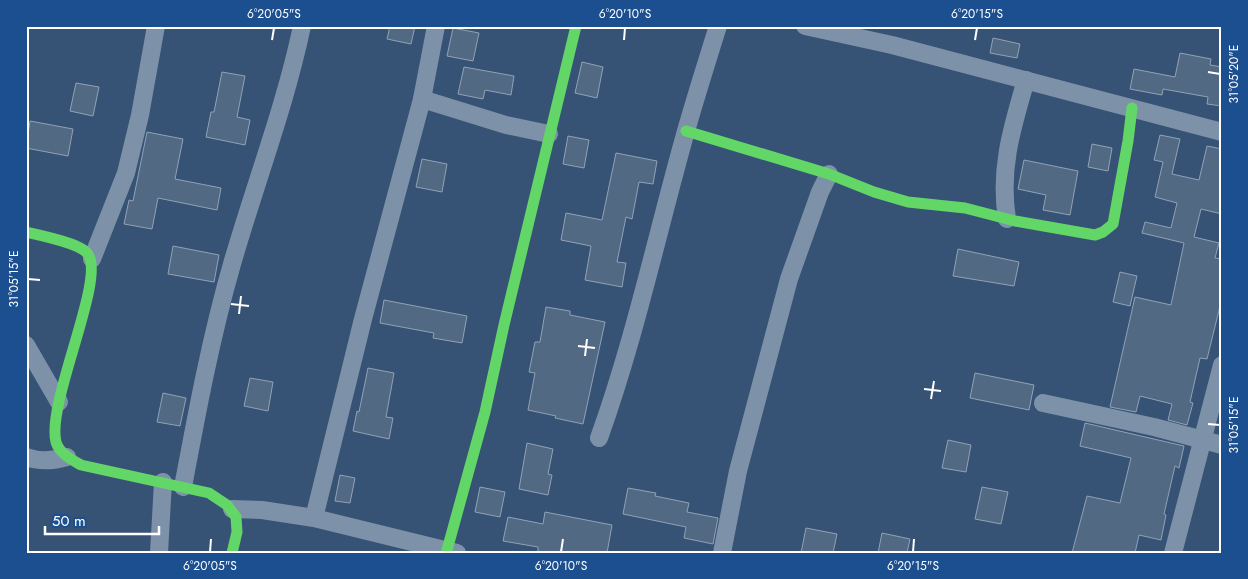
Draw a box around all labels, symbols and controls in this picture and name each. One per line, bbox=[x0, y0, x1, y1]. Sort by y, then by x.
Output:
text: 6°20'05"S bbox=[247, 5, 301, 23]
text: 6°20'10"S bbox=[599, 5, 652, 23]
text: 6°20'15"S bbox=[951, 5, 1003, 23]
text: 31°05'20"E bbox=[1225, 45, 1243, 103]
text: 31°05'15"E bbox=[5, 250, 23, 308]
text: 31°05'15"E bbox=[1225, 396, 1243, 454]
scale bar bbox=[45, 504, 159, 536]
text: 50 m bbox=[52, 510, 86, 532]
text: 6°20'05"S bbox=[183, 557, 237, 575]
text: 6°20'10"S bbox=[535, 557, 588, 575]
text: 6°20'15"S bbox=[887, 557, 939, 575]

